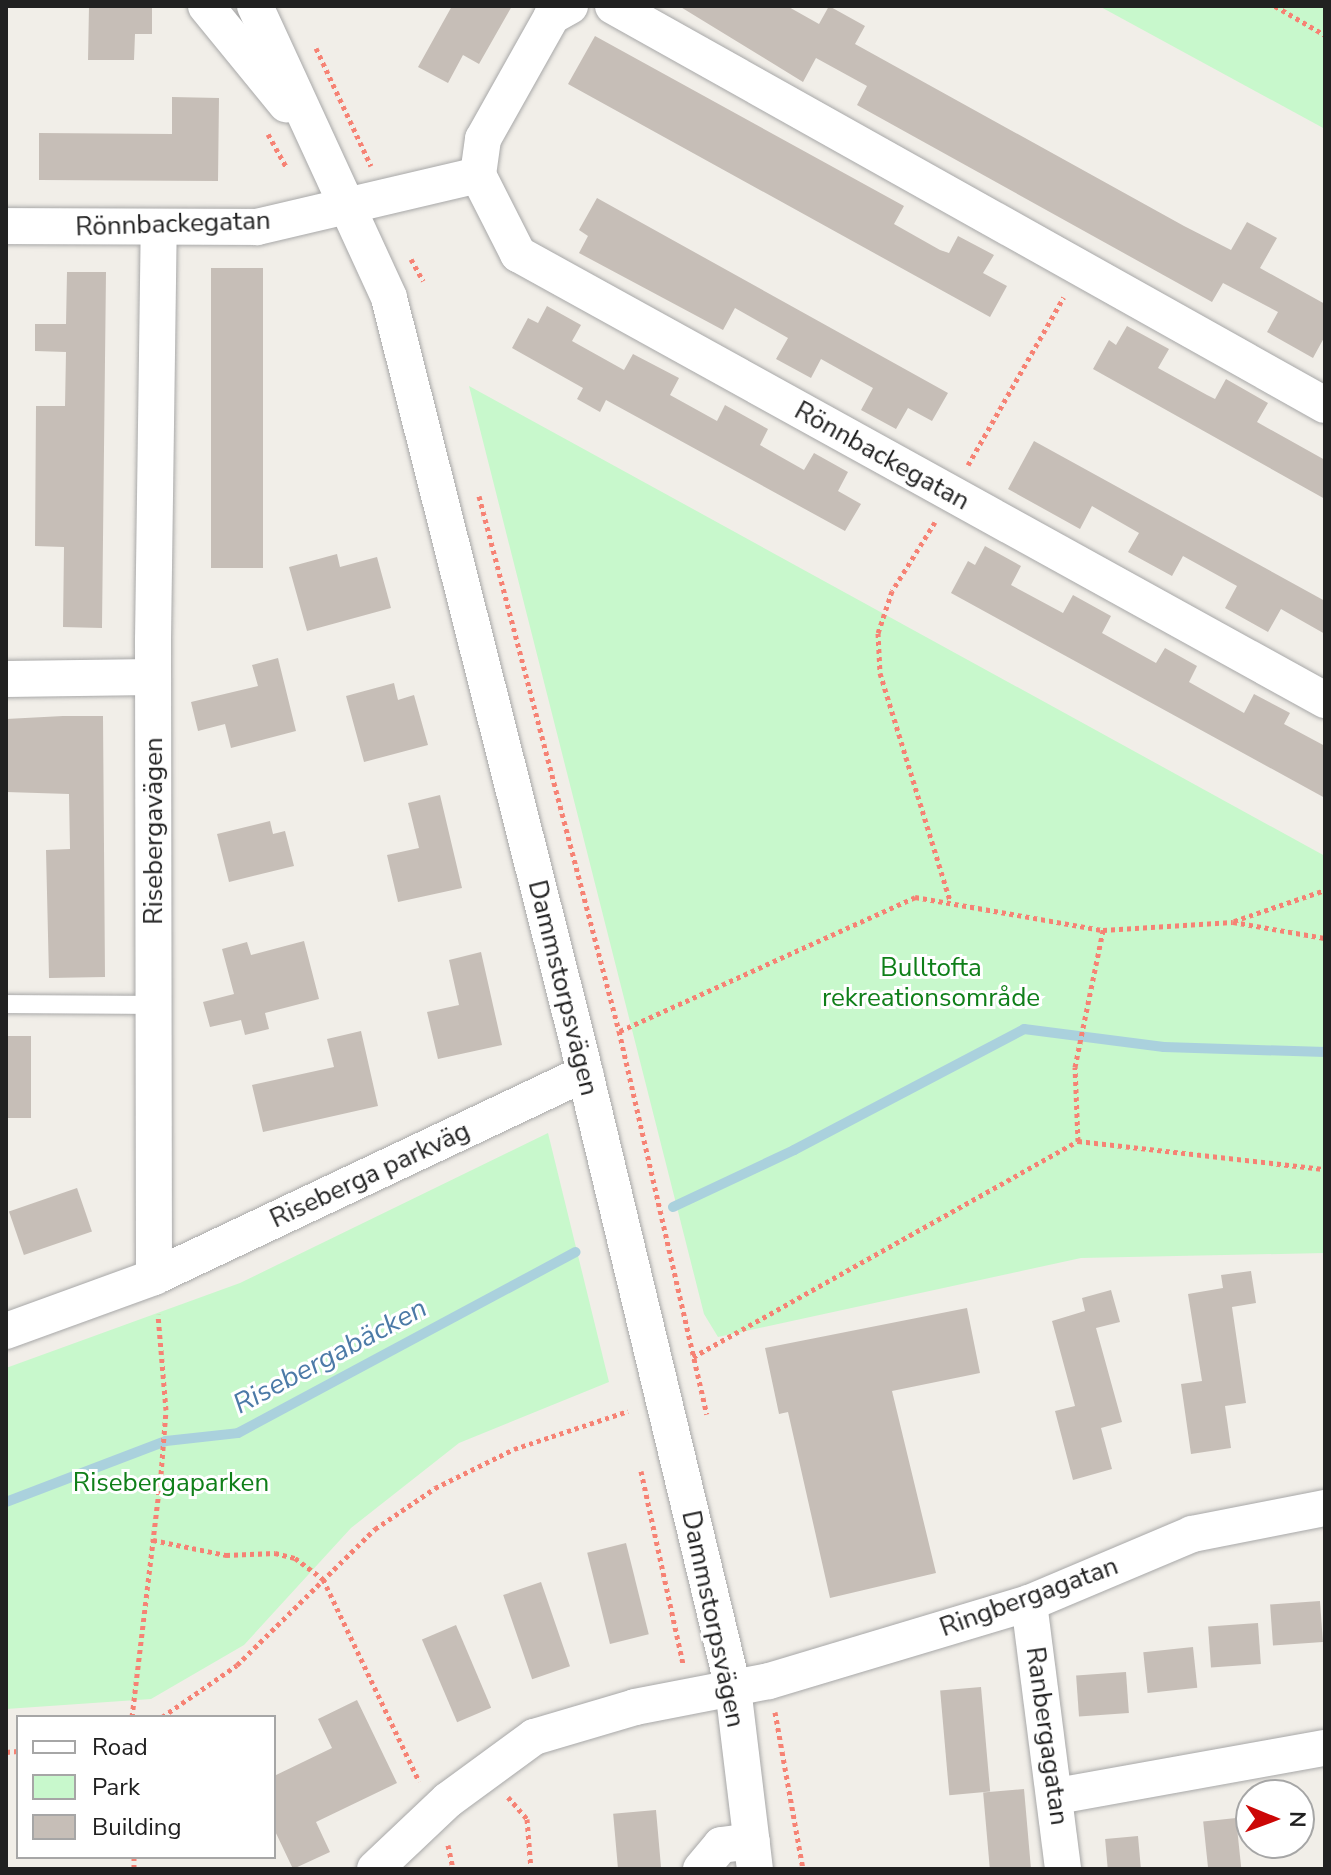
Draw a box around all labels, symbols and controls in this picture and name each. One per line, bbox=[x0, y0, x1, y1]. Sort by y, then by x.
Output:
street label: Rönnbackegatan bbox=[75, 205, 271, 243]
street label: Rönnbackegatan bbox=[789, 395, 975, 517]
street label: Risebergavägen bbox=[138, 737, 170, 925]
street label: Dammstorpsvägen bbox=[521, 877, 605, 1099]
park label: Bulltofta rekreationsområde bbox=[822, 952, 1040, 1014]
street label: Riseberga parkväg bbox=[265, 1115, 475, 1235]
water label: Risebergabäcken bbox=[227, 1291, 433, 1421]
park label: Risebergaparken bbox=[73, 1467, 269, 1499]
street label: Dammstorpsvägen bbox=[675, 1508, 751, 1730]
street label: Ringbergagatan bbox=[936, 1550, 1122, 1644]
street label: Ranbergagatan bbox=[1019, 1645, 1075, 1827]
legend bbox=[16, 1715, 276, 1859]
text: Road bbox=[92, 1731, 148, 1763]
text: Park bbox=[92, 1771, 140, 1803]
north arrow bbox=[1235, 1779, 1315, 1859]
text: Building bbox=[92, 1811, 182, 1843]
text: N bbox=[1282, 1811, 1312, 1828]

